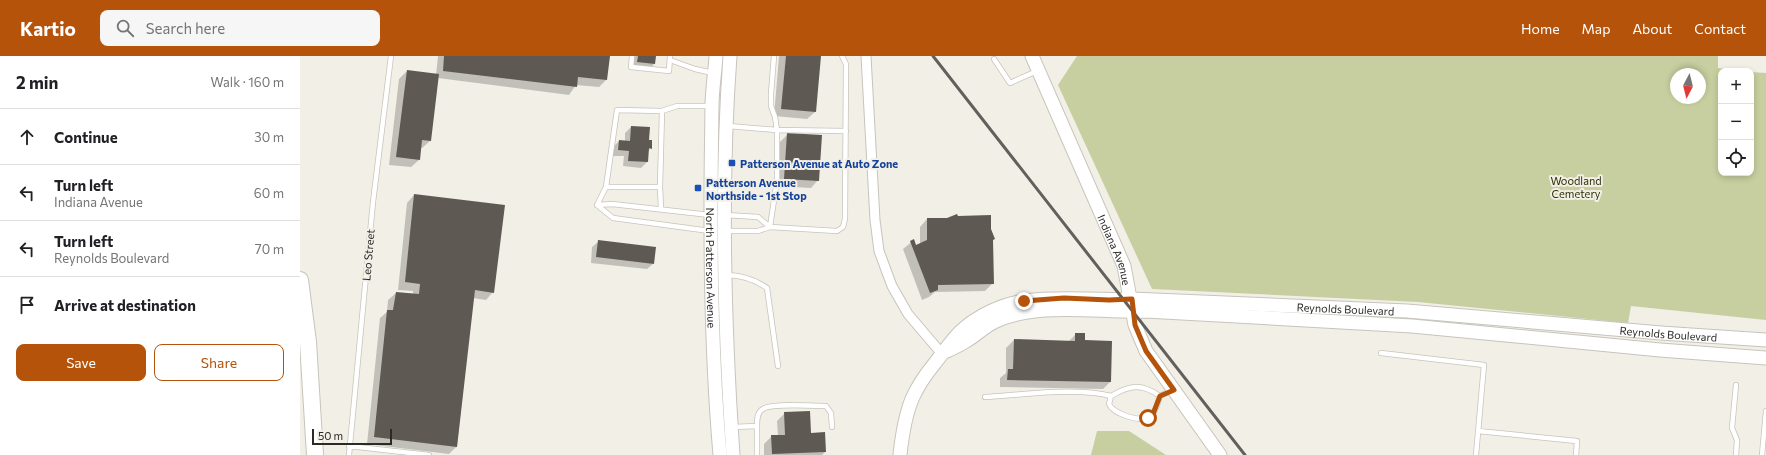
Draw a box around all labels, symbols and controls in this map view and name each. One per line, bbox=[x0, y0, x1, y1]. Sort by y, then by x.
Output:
search box bbox=[100, 10, 380, 46]
text: Kartio bbox=[20, 17, 76, 40]
icon: search bbox=[114, 17, 136, 39]
text: Search here bbox=[146, 19, 225, 37]
text: Home bbox=[1521, 20, 1560, 37]
text: Map bbox=[1582, 20, 1610, 37]
text: About bbox=[1632, 20, 1672, 37]
text: Contact bbox=[1694, 20, 1746, 37]
north arrow bbox=[1670, 68, 1706, 104]
map controls bbox=[1718, 68, 1754, 176]
button: + bbox=[1718, 68, 1754, 104]
text: 2 min bbox=[16, 72, 58, 93]
text: Walk · 160 m bbox=[210, 74, 284, 90]
button: − bbox=[1718, 104, 1754, 140]
icon: ahead bbox=[16, 126, 38, 148]
text: Continue bbox=[54, 128, 118, 146]
text: 30 m bbox=[254, 129, 284, 145]
button: locate bbox=[1718, 140, 1754, 176]
place label: Patterson Avenue at Auto Zone bbox=[740, 157, 898, 170]
marker: Patterson Avenue at Auto Zone bbox=[727, 158, 737, 168]
park label: Woodland Cemetery bbox=[1550, 174, 1602, 200]
text: Turn left bbox=[54, 176, 113, 194]
place label: Patterson Avenue Northside - 1st Stop bbox=[706, 176, 807, 202]
icon: left bbox=[16, 182, 38, 204]
marker: Patterson Avenue Northside - 1st Stop bbox=[693, 183, 703, 193]
text: 60 m bbox=[254, 185, 284, 201]
text: Indiana Avenue bbox=[54, 194, 143, 210]
street label: North Patterson Avenue bbox=[704, 208, 719, 328]
street label: Indiana Avenue bbox=[1096, 212, 1134, 286]
street label: Leo Street bbox=[359, 228, 377, 281]
text: Turn left bbox=[54, 232, 113, 250]
icon: left bbox=[16, 238, 38, 260]
text: 70 m bbox=[255, 241, 284, 257]
text: Reynolds Boulevard bbox=[54, 250, 169, 266]
route end bbox=[1015, 292, 1033, 310]
icon: arrive bbox=[16, 294, 38, 316]
text: Arrive at destination bbox=[54, 296, 196, 314]
street label: Reynolds Boulevard bbox=[1296, 300, 1395, 317]
street label: Reynolds Boulevard bbox=[1619, 323, 1718, 343]
button: Save bbox=[16, 344, 146, 381]
button: Share bbox=[154, 344, 284, 381]
route start bbox=[1139, 409, 1157, 427]
scale bar bbox=[312, 427, 392, 446]
text: 50 m bbox=[318, 429, 343, 442]

